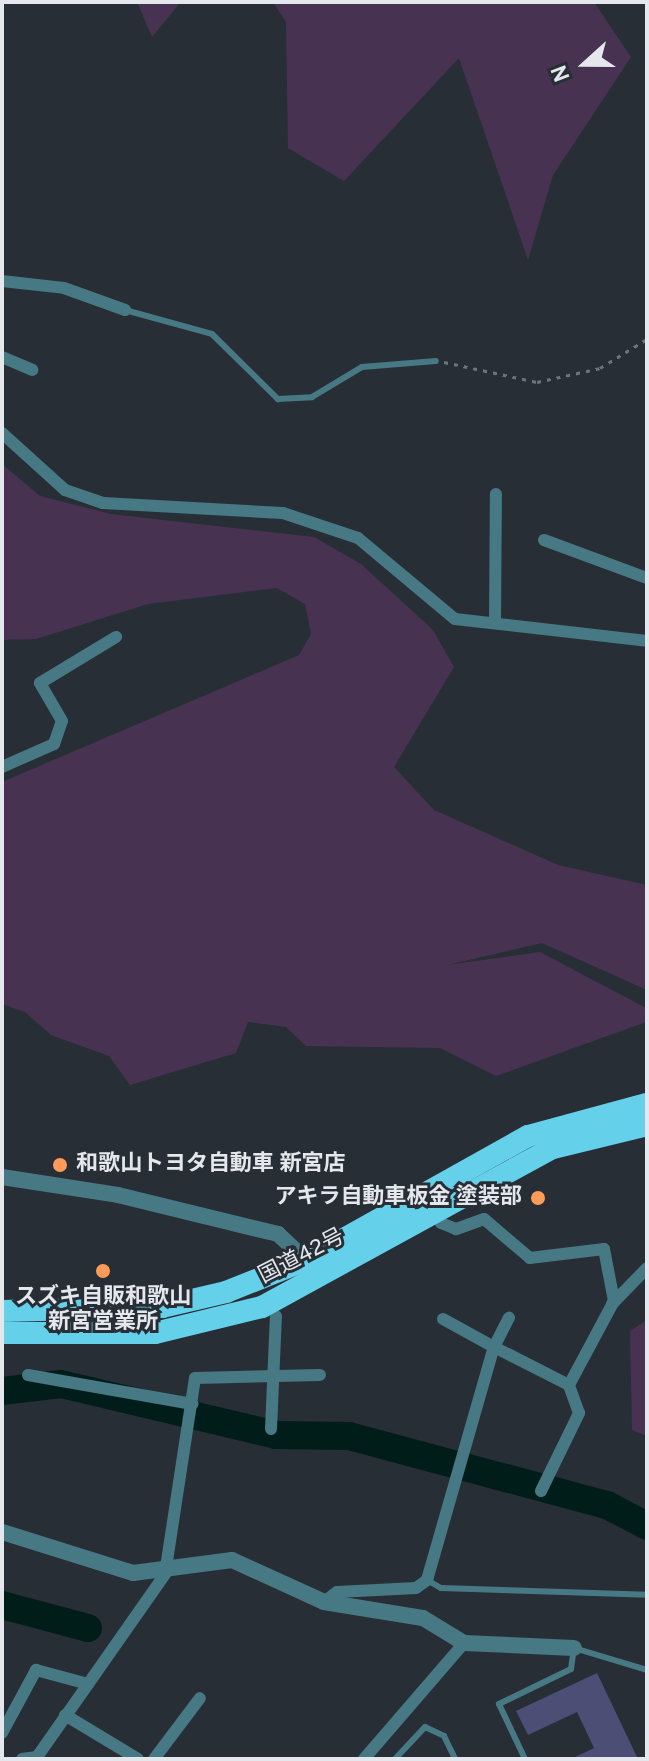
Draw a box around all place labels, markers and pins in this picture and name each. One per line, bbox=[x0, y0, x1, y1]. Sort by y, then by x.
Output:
place label: 和歌山トヨタ自動車 新宮店 bbox=[76, 1152, 345, 1178]
marker: 和歌山トヨタ自動車 新宮店 bbox=[51, 1156, 69, 1174]
place label: アキラ自動車板金 塗装部 bbox=[275, 1185, 522, 1211]
marker: アキラ自動車板金 塗装部 bbox=[529, 1189, 547, 1207]
marker: スズキ自販和歌山 新宮営業所 bbox=[94, 1262, 112, 1280]
place label: スズキ自販和歌山 新宮営業所 bbox=[15, 1284, 191, 1336]

